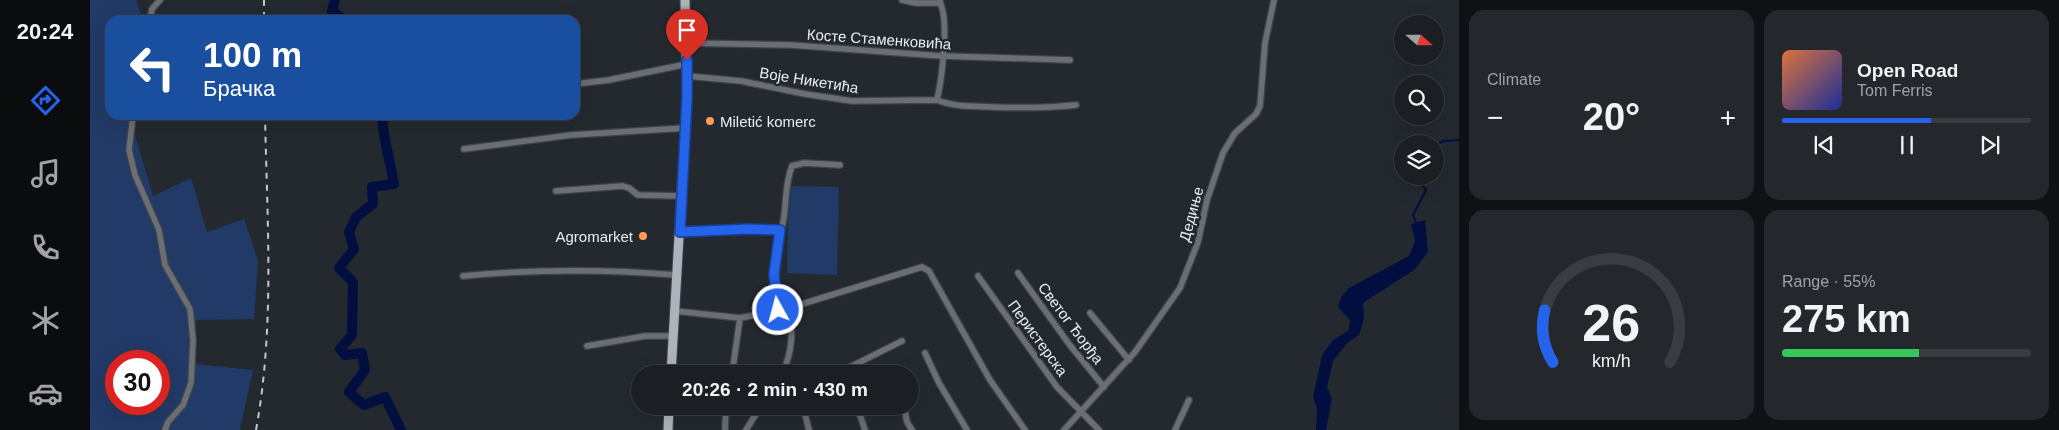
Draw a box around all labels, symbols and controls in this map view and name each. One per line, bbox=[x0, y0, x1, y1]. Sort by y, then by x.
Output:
pin bbox=[666, 9, 708, 60]
north arrow bbox=[1394, 15, 1444, 65]
map controls bbox=[1394, 15, 1444, 185]
icon: arrive bbox=[673, 16, 701, 44]
text: 20:24 bbox=[17, 19, 73, 44]
street label: Косте Стаменковића bbox=[806, 25, 952, 53]
icon: left bbox=[120, 35, 185, 100]
text: 100 m bbox=[203, 35, 302, 74]
text: Open Road bbox=[1857, 60, 1958, 81]
street label: Воје Никетића bbox=[758, 64, 860, 96]
text: Climate bbox=[1487, 71, 1541, 88]
button: search bbox=[1394, 75, 1444, 125]
text: Брачка bbox=[203, 76, 275, 101]
text: Tom Ferris bbox=[1857, 82, 1933, 99]
icon: directions bbox=[28, 83, 63, 118]
text: 20° bbox=[1583, 96, 1640, 138]
text: − bbox=[1487, 102, 1503, 133]
text: + bbox=[1720, 102, 1736, 133]
place label: Miletić komerc bbox=[720, 113, 816, 130]
marker: Miletić komerc bbox=[704, 115, 716, 127]
icon: previous bbox=[1810, 131, 1838, 159]
icon: pause bbox=[1893, 131, 1921, 159]
icon: next bbox=[1976, 131, 2004, 159]
button: layers bbox=[1394, 135, 1444, 185]
icon: music bbox=[28, 156, 63, 191]
street label: Дедиње bbox=[1176, 185, 1206, 243]
place label: Agromarket bbox=[555, 228, 634, 245]
icon: phone bbox=[28, 230, 63, 265]
marker: Agromarket bbox=[637, 230, 649, 242]
text: Range · 55% bbox=[1782, 273, 1875, 290]
street label: Светог Ђорђа bbox=[1035, 279, 1108, 368]
position arrow bbox=[751, 283, 803, 335]
text: 26 bbox=[1583, 294, 1640, 352]
street label: Перистерска bbox=[1005, 297, 1072, 380]
text: 275 km bbox=[1782, 298, 1911, 340]
icon: climate bbox=[28, 303, 63, 338]
speed limit sign: 30 bbox=[105, 350, 170, 415]
text: km/h bbox=[1592, 351, 1631, 371]
icon: car bbox=[28, 376, 63, 411]
text: 20:26 · 2 min · 430 m bbox=[682, 379, 868, 400]

